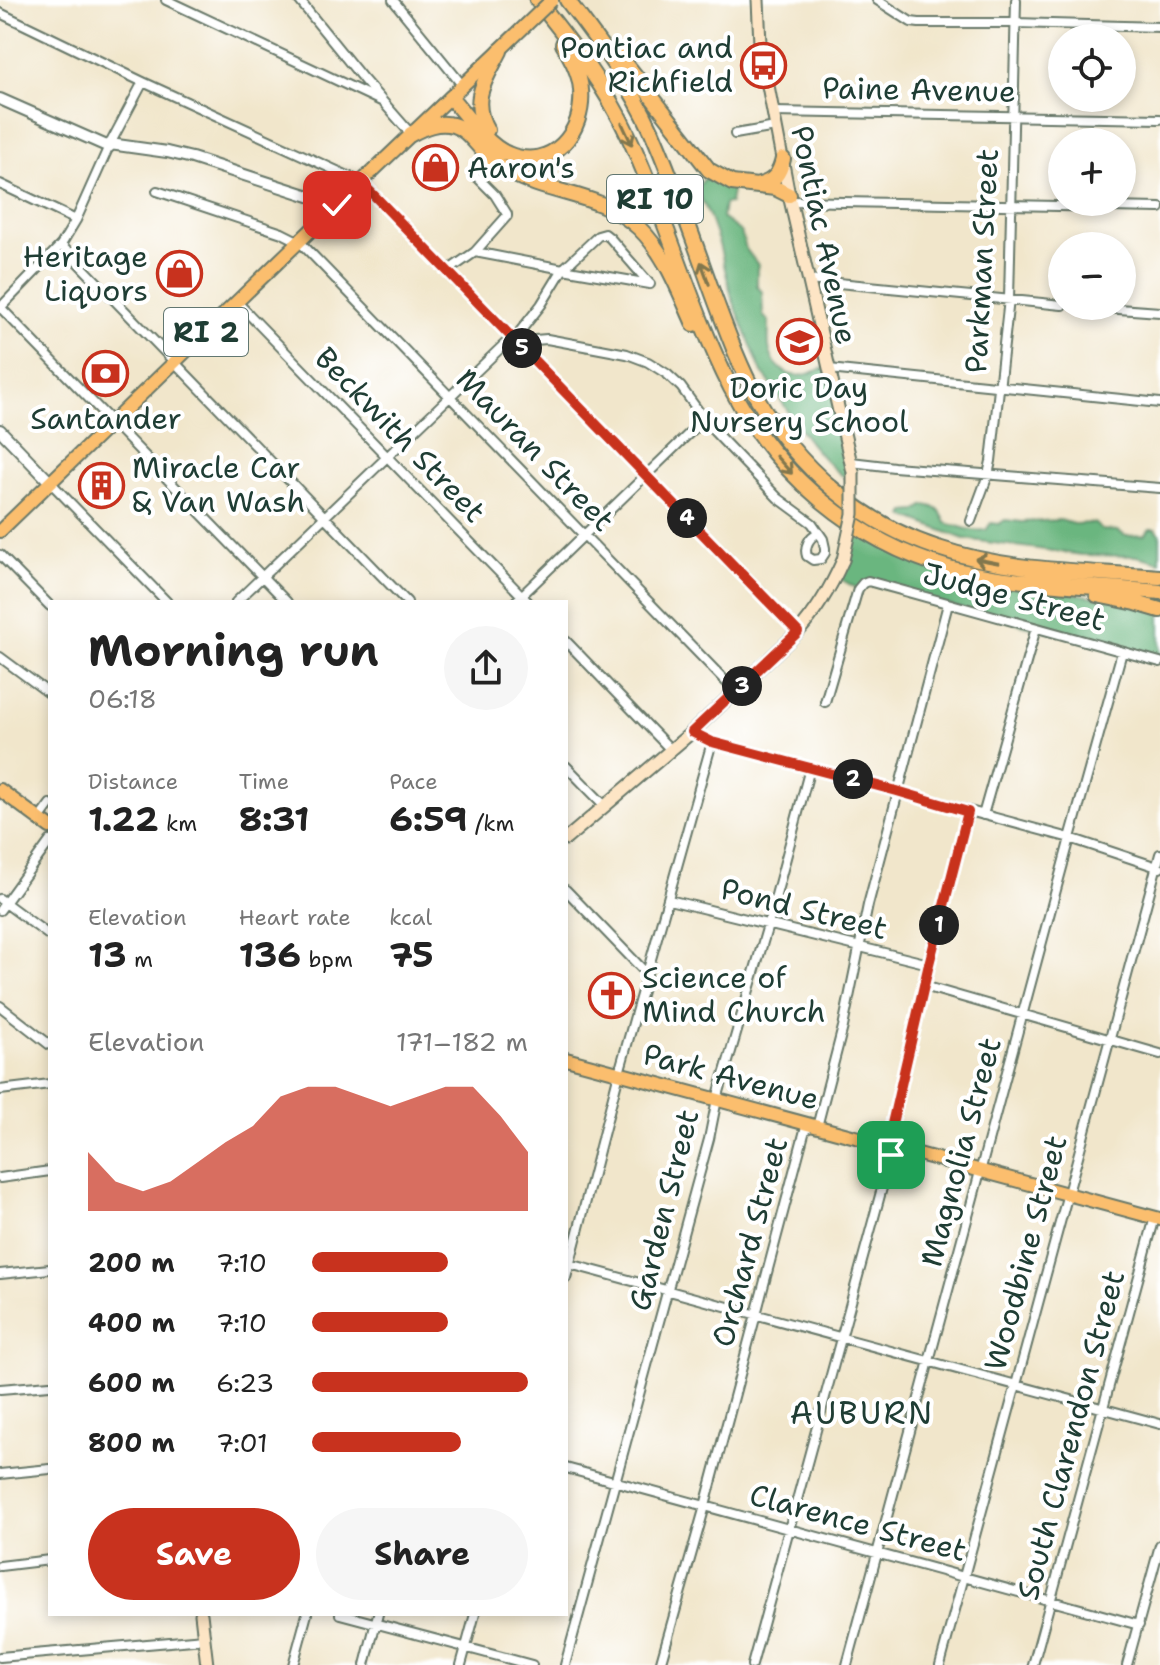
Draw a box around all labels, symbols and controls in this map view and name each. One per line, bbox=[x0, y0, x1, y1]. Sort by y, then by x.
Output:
map controls bbox=[1048, 24, 1136, 320]
button: locate bbox=[1048, 24, 1136, 112]
place label: Pontiac and Richfield bbox=[560, 27, 733, 102]
bus stop icon: Pontiac and Richfield bbox=[740, 41, 788, 89]
street label: Paine Avenue bbox=[822, 67, 1016, 112]
one-way arrow bbox=[620, 121, 635, 145]
street label: Pontiac Avenue bbox=[781, 122, 868, 348]
button: + bbox=[1048, 128, 1136, 216]
shop icon: Aaron's bbox=[412, 144, 460, 192]
place label: Aaron's bbox=[467, 147, 575, 188]
street label: Parkman Street bbox=[955, 148, 1008, 374]
pin bbox=[303, 171, 371, 239]
road number: RI 10 bbox=[607, 175, 703, 223]
icon: check bbox=[315, 183, 359, 227]
button: − bbox=[1048, 232, 1136, 320]
place label: Heritage Liquors bbox=[23, 236, 148, 311]
shop icon: Heritage Liquors bbox=[155, 250, 203, 298]
one-way arrow bbox=[697, 261, 711, 285]
road number: RI 2 bbox=[164, 308, 248, 356]
school or university icon: Doric Day Nursery School bbox=[775, 318, 823, 366]
pin: 5 bbox=[502, 328, 542, 368]
text: 5 bbox=[515, 333, 529, 362]
street label: Beckwith Street bbox=[306, 338, 495, 531]
bank icon: Santander bbox=[82, 349, 130, 397]
street label: Mauran Street bbox=[447, 359, 624, 540]
place label: Doric Day Nursery School bbox=[690, 367, 908, 442]
place label: Santander bbox=[30, 398, 182, 439]
place label: Miracle Car & Van Wash bbox=[132, 447, 305, 522]
one-way arrow bbox=[775, 455, 793, 475]
building icon: Miracle Car & Van Wash bbox=[77, 461, 125, 509]
pin: 4 bbox=[667, 498, 707, 538]
text: 4 bbox=[679, 503, 695, 532]
street label: Judge Street bbox=[918, 552, 1110, 641]
one-way arrow bbox=[975, 552, 1000, 567]
text: Morning run bbox=[88, 621, 379, 680]
button: share bbox=[444, 626, 528, 710]
pin: 3 bbox=[722, 666, 762, 706]
text: 3 bbox=[734, 671, 750, 700]
text: 06:18 bbox=[88, 681, 157, 716]
pin: 2 bbox=[833, 759, 873, 799]
text: 2 bbox=[845, 764, 861, 793]
text: Distance bbox=[88, 767, 178, 796]
text: Time bbox=[239, 767, 289, 796]
text: Pace bbox=[389, 767, 438, 796]
text: 1.22 bbox=[88, 796, 158, 842]
text: 8:31 bbox=[239, 796, 310, 842]
text: 6:59 bbox=[389, 796, 468, 842]
text: km bbox=[158, 809, 197, 838]
text: /km bbox=[468, 809, 514, 838]
street label: Pond Street bbox=[717, 868, 892, 949]
text: Elevation bbox=[88, 903, 186, 932]
text: Heart rate bbox=[239, 903, 351, 932]
text: kcal bbox=[389, 903, 432, 932]
pin: 1 bbox=[919, 905, 959, 945]
text: 1 bbox=[934, 910, 944, 939]
text: 13 bbox=[88, 932, 127, 978]
text: 136 bbox=[239, 932, 301, 978]
text: 75 bbox=[389, 932, 434, 978]
text: m bbox=[127, 945, 153, 974]
text: bpm bbox=[301, 945, 353, 974]
place label: Science of Mind Church bbox=[642, 957, 826, 1032]
church icon: Science of Mind Church bbox=[587, 971, 635, 1019]
text: Elevation bbox=[88, 1024, 204, 1059]
text: 171–182 m bbox=[396, 1024, 528, 1059]
street label: Park Avenue bbox=[639, 1033, 824, 1120]
street label: Magnolia Street bbox=[910, 1033, 1011, 1271]
street label: Garden Street bbox=[619, 1105, 708, 1315]
pin bbox=[857, 1121, 925, 1189]
street label: Woodbine Street bbox=[974, 1131, 1077, 1375]
street label: Orchard Street bbox=[702, 1132, 797, 1351]
icon: arrive bbox=[869, 1133, 913, 1177]
text: 200 m bbox=[88, 1245, 175, 1280]
text: 7:10 bbox=[216, 1245, 267, 1280]
street label: South Clarendon Street bbox=[1007, 1265, 1134, 1604]
text: 400 m bbox=[88, 1305, 175, 1340]
text: 7:10 bbox=[216, 1305, 267, 1340]
text: 600 m bbox=[88, 1365, 175, 1400]
text: 6:23 bbox=[216, 1365, 274, 1400]
district label: AUBURN bbox=[790, 1391, 934, 1434]
text: 800 m bbox=[88, 1425, 175, 1460]
text: 7:01 bbox=[216, 1425, 268, 1460]
street label: Clarence Street bbox=[745, 1474, 971, 1571]
button: Save bbox=[88, 1508, 300, 1600]
button: Share bbox=[316, 1508, 528, 1600]

